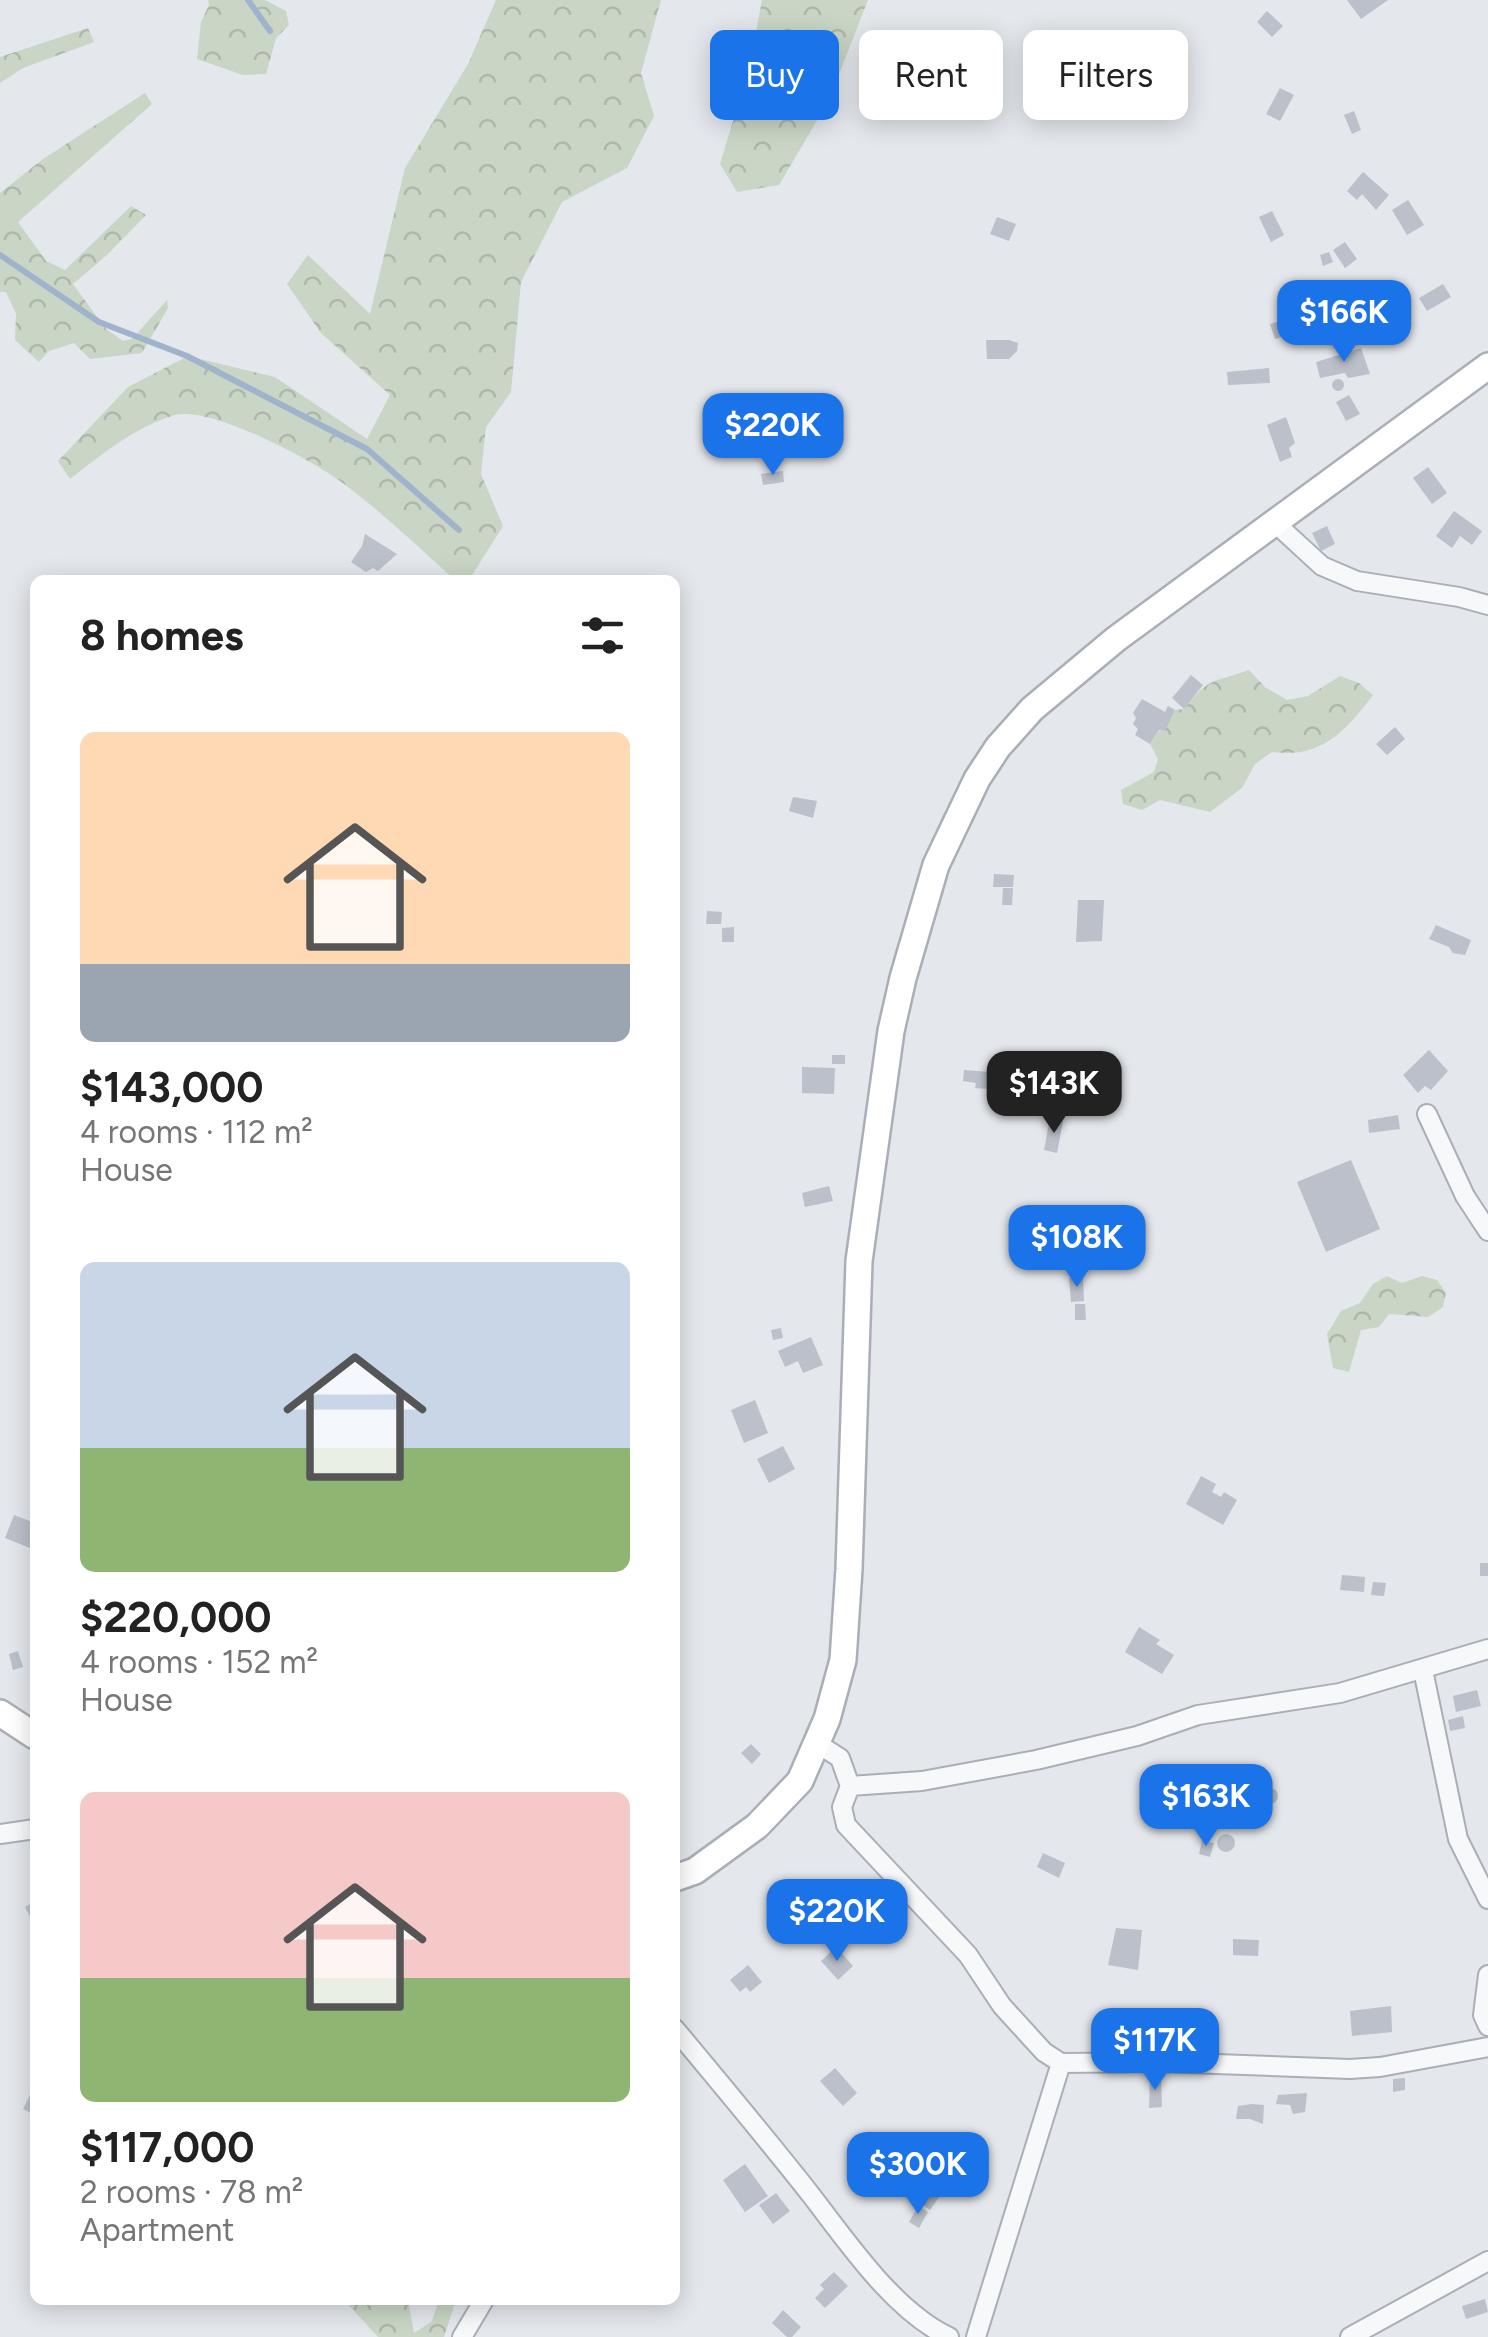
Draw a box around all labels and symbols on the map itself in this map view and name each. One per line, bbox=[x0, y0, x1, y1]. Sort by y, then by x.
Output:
pin: $166K bbox=[1274, 280, 1414, 365]
pin: $220K bbox=[703, 393, 843, 478]
pin: $143K bbox=[984, 1051, 1124, 1136]
pin: $108K bbox=[1007, 1205, 1147, 1290]
pin: $163K bbox=[1136, 1764, 1276, 1849]
pin: $220K bbox=[767, 1879, 907, 1964]
pin: $117K bbox=[1085, 2008, 1225, 2093]
pin: $300K bbox=[848, 2132, 988, 2217]

